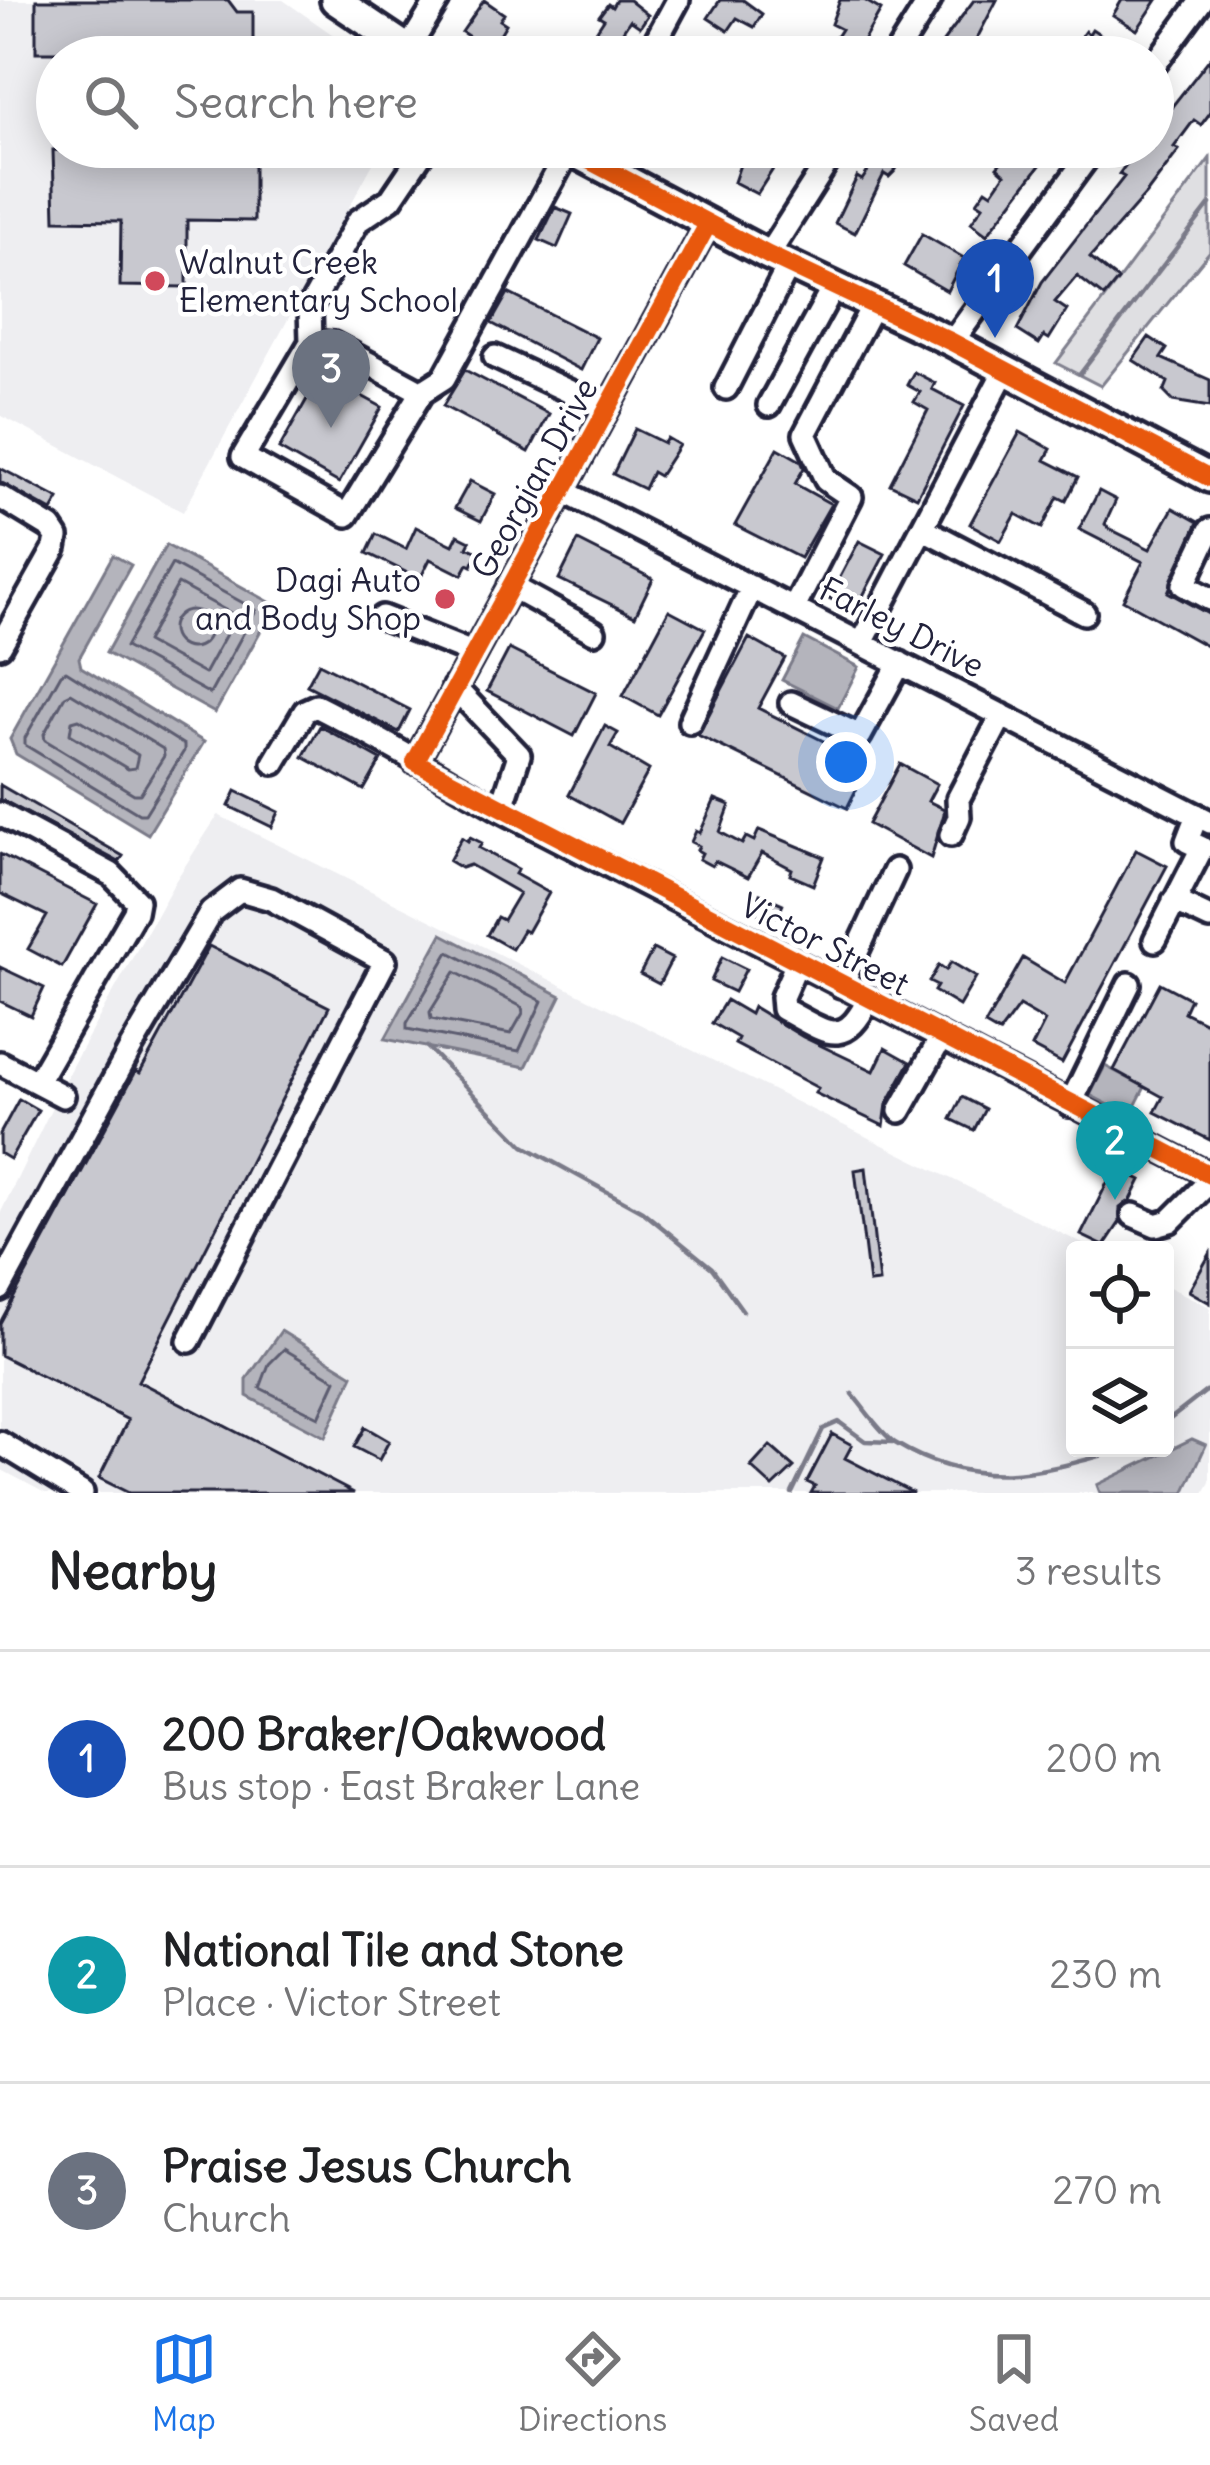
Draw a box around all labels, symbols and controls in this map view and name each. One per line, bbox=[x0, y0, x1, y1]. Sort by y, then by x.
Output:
search box bbox=[36, 36, 1174, 168]
icon: search bbox=[78, 69, 144, 135]
text: Search here bbox=[174, 74, 418, 130]
pin: 1 bbox=[956, 239, 1034, 338]
place label: Walnut Creek Elementary School bbox=[179, 241, 458, 321]
marker: Walnut Creek Elementary School bbox=[142, 268, 168, 294]
pin: 3 bbox=[292, 329, 370, 428]
street label: Georgian Drive bbox=[462, 370, 606, 586]
place label: Dagi Auto and Body Shop bbox=[195, 559, 421, 639]
street label: Farley Drive bbox=[813, 568, 991, 686]
marker: Dagi Auto and Body Shop bbox=[432, 586, 458, 612]
your location bbox=[816, 732, 876, 792]
street label: Victor Street bbox=[734, 884, 916, 1004]
pin: 2 bbox=[1076, 1101, 1154, 1200]
map controls bbox=[1066, 1241, 1174, 1457]
button: locate bbox=[1066, 1241, 1174, 1349]
button: layers bbox=[1066, 1349, 1174, 1457]
text: Nearby bbox=[48, 1539, 217, 1603]
text: 3 results bbox=[1015, 1547, 1162, 1596]
text: 200 Braker/Oakwood bbox=[162, 1706, 606, 1762]
text: 1 bbox=[79, 1734, 95, 1783]
text: 200 m bbox=[1046, 1734, 1162, 1783]
text: Bus stop · East Braker Lane bbox=[162, 1762, 640, 1811]
text: National Tile and Stone bbox=[162, 1922, 624, 1978]
text: 2 bbox=[76, 1950, 98, 1999]
text: 230 m bbox=[1049, 1950, 1162, 1999]
text: Place · Victor Street bbox=[162, 1978, 501, 2027]
text: Praise Jesus Church bbox=[162, 2138, 572, 2194]
text: 3 bbox=[76, 2166, 98, 2215]
text: 270 m bbox=[1052, 2166, 1162, 2215]
text: Church bbox=[162, 2194, 291, 2243]
tab: Map bbox=[151, 2326, 217, 2440]
tab: Directions bbox=[518, 2326, 667, 2440]
tab: Saved bbox=[969, 2326, 1059, 2440]

